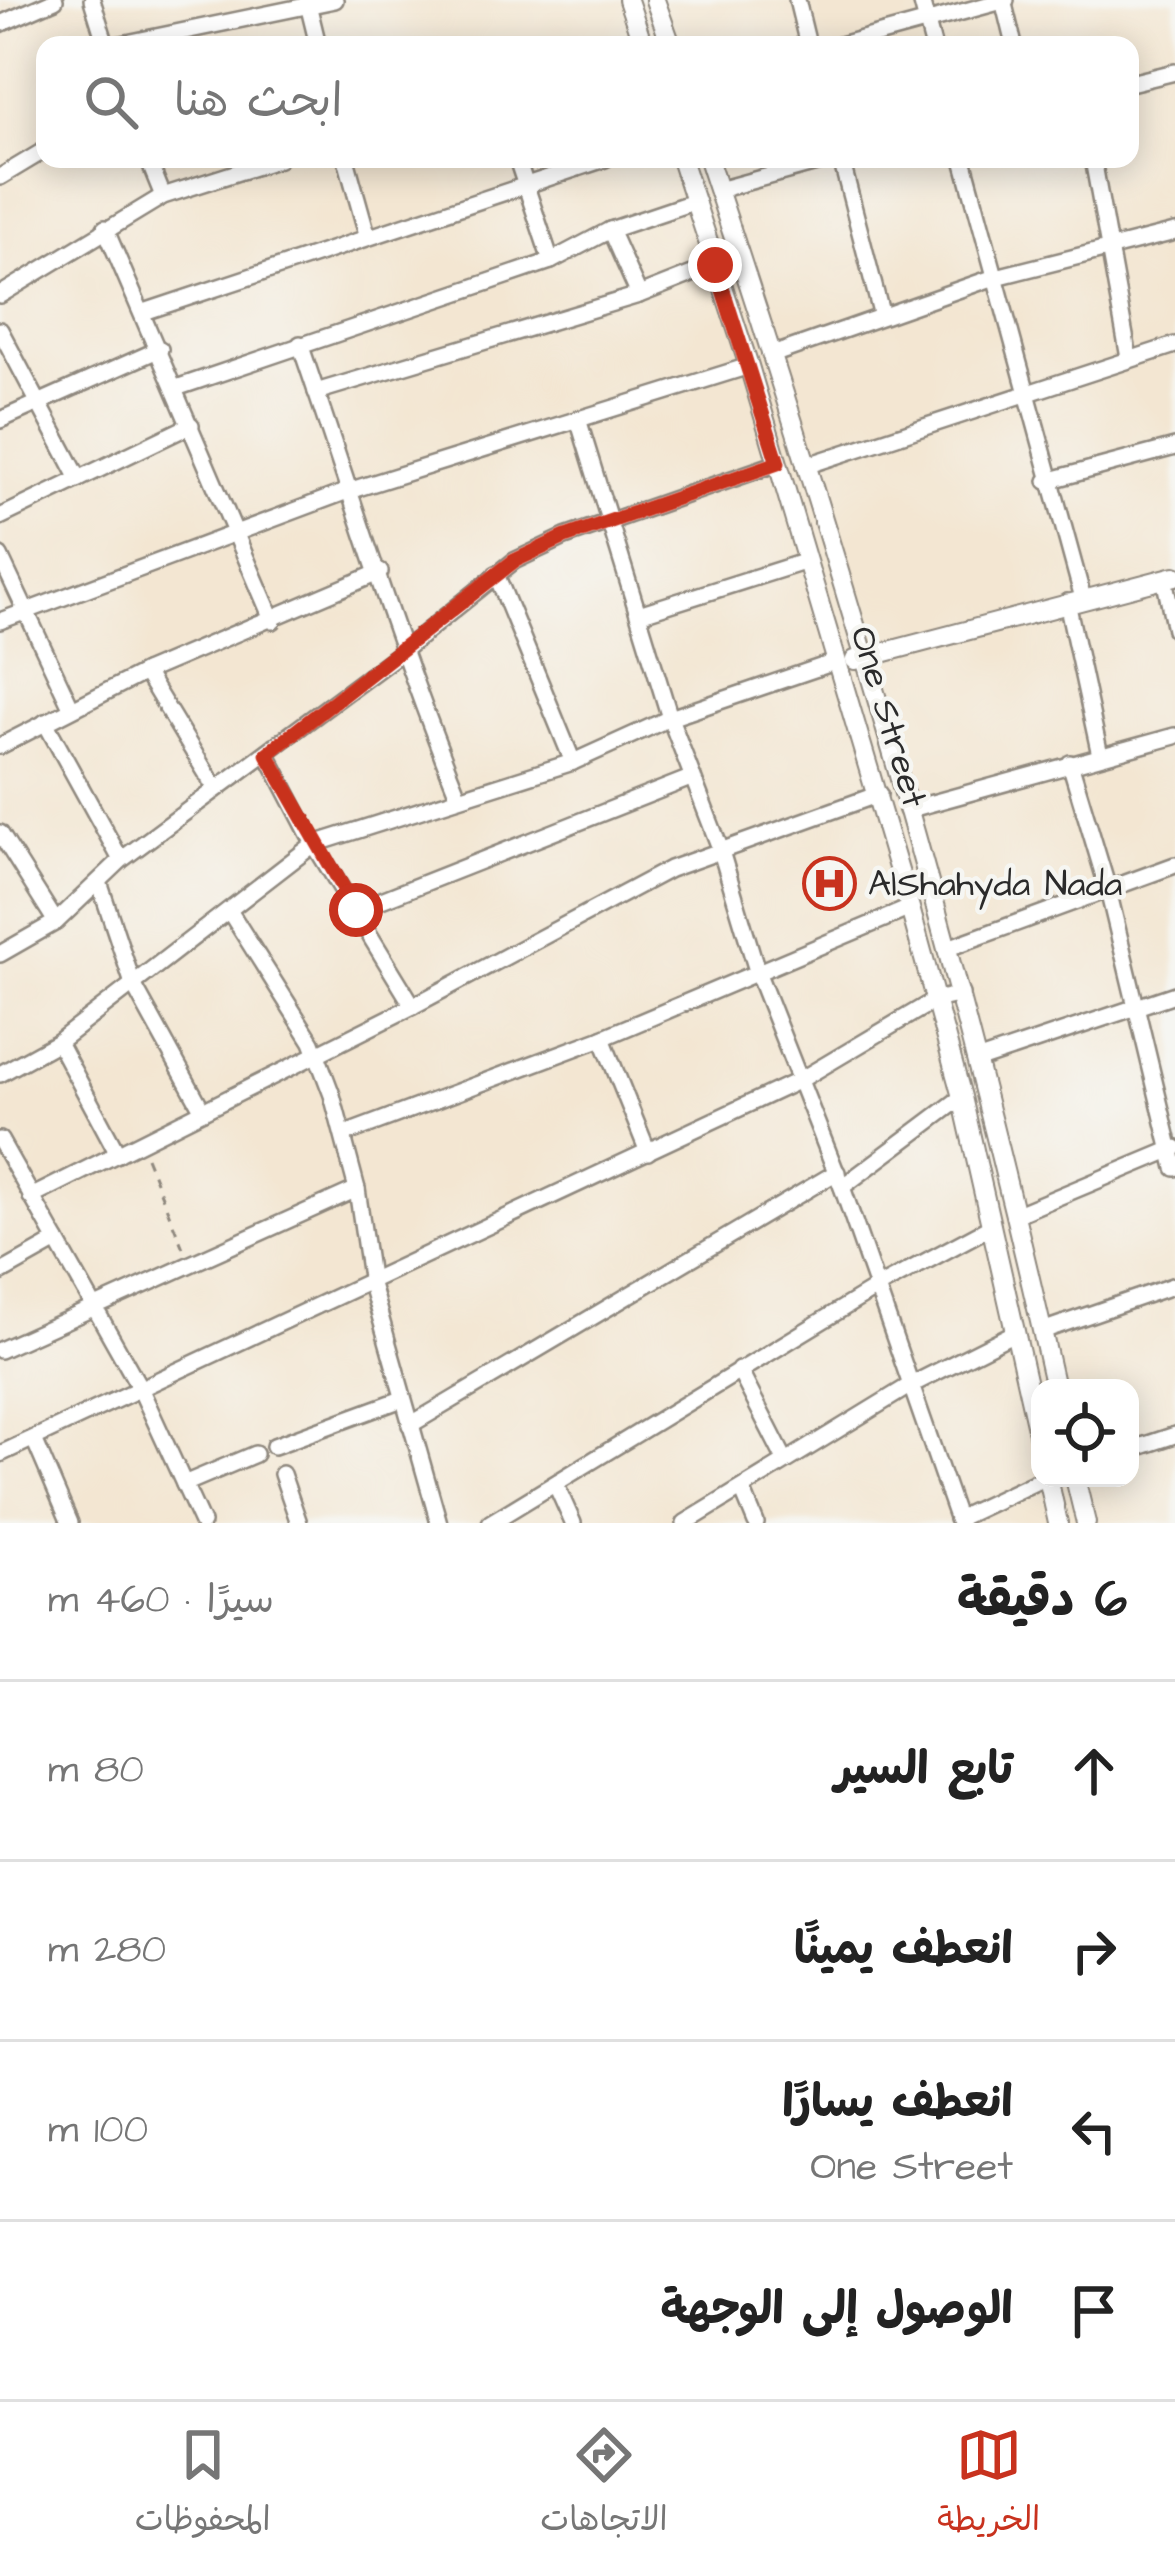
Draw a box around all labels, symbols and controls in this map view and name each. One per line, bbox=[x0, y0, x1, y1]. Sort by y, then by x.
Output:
search box bbox=[36, 36, 1139, 168]
icon: search bbox=[78, 69, 144, 135]
text: ابحث هنا bbox=[174, 71, 342, 133]
route end bbox=[688, 238, 742, 292]
street label: One Street bbox=[836, 620, 940, 814]
hospital icon: AlShahyda Nada bbox=[801, 856, 857, 912]
place label: AlShahyda Nada bbox=[868, 859, 1122, 910]
route start bbox=[329, 883, 383, 937]
map controls bbox=[1031, 1379, 1139, 1487]
button: locate bbox=[1031, 1379, 1139, 1487]
text: 6 دقيقة bbox=[957, 1565, 1127, 1636]
text: سيرًا · 460 m bbox=[48, 1574, 274, 1628]
icon: ahead bbox=[1061, 1738, 1127, 1804]
text: تابع السير bbox=[835, 1739, 1013, 1801]
text: 80 m bbox=[48, 1744, 144, 1798]
icon: right bbox=[1061, 1918, 1127, 1984]
text: انعطف يمينًا bbox=[794, 1919, 1013, 1981]
text: 280 m bbox=[48, 1924, 166, 1978]
text: انعطف يسارًا bbox=[782, 2072, 1013, 2134]
icon: left bbox=[1061, 2098, 1127, 2164]
text: 100 m bbox=[48, 2104, 148, 2158]
text: One Street bbox=[810, 2141, 1013, 2195]
icon: arrive bbox=[1061, 2278, 1127, 2344]
text: الوصول إلى الوجهة bbox=[661, 2279, 1013, 2341]
tab: المحفوظات bbox=[135, 2422, 271, 2548]
tab: الاتجاهات bbox=[540, 2422, 668, 2548]
tab: الخريطة bbox=[937, 2422, 1040, 2548]

